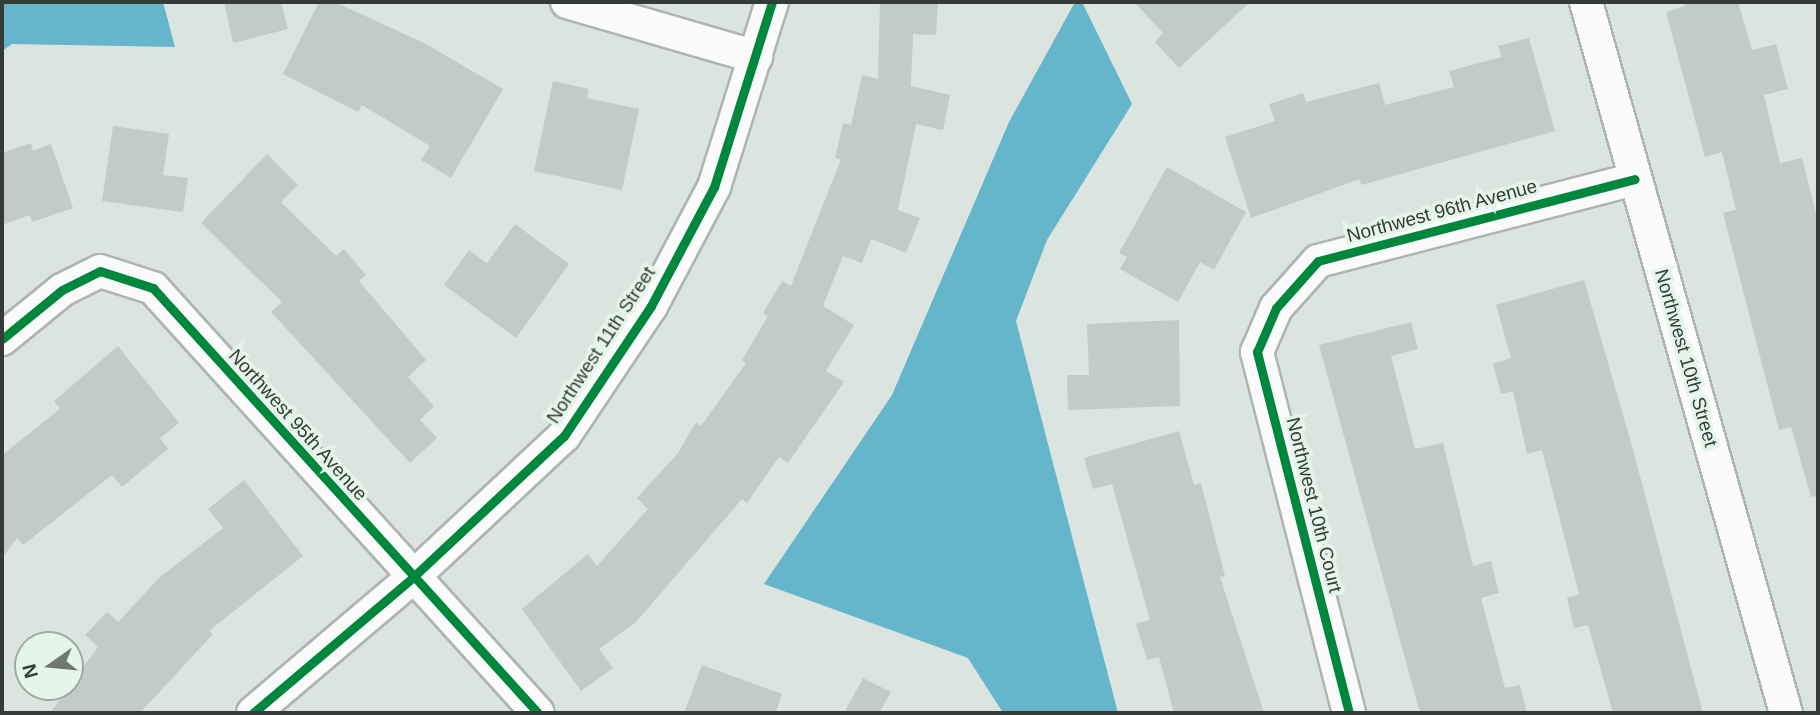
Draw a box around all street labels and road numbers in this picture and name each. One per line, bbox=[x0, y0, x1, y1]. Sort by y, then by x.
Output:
street label: Northwest 96th Avenue bbox=[1344, 174, 1540, 248]
street label: Northwest 11th Street bbox=[542, 262, 660, 428]
street label: Northwest 10th Street bbox=[1650, 267, 1722, 449]
street label: Northwest 95th Avenue bbox=[224, 344, 372, 506]
street label: Northwest 10th Court bbox=[1281, 415, 1347, 595]

